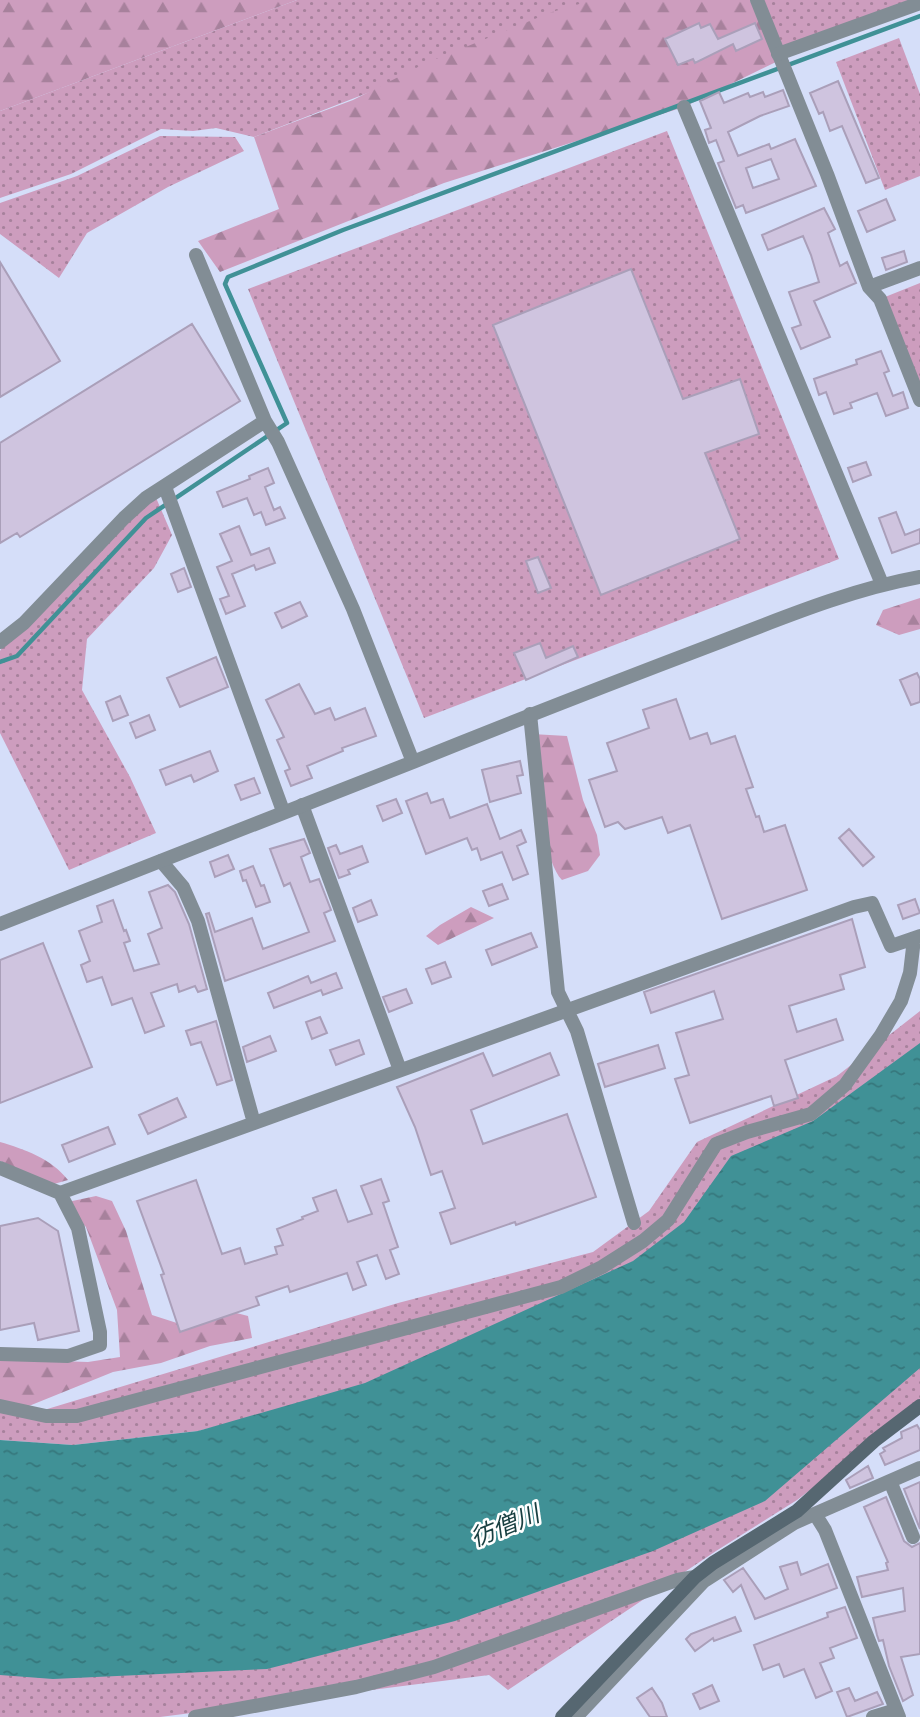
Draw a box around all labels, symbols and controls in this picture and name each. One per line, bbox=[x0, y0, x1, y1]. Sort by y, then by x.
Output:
water label: 彷僧川 bbox=[466, 1498, 546, 1552]

